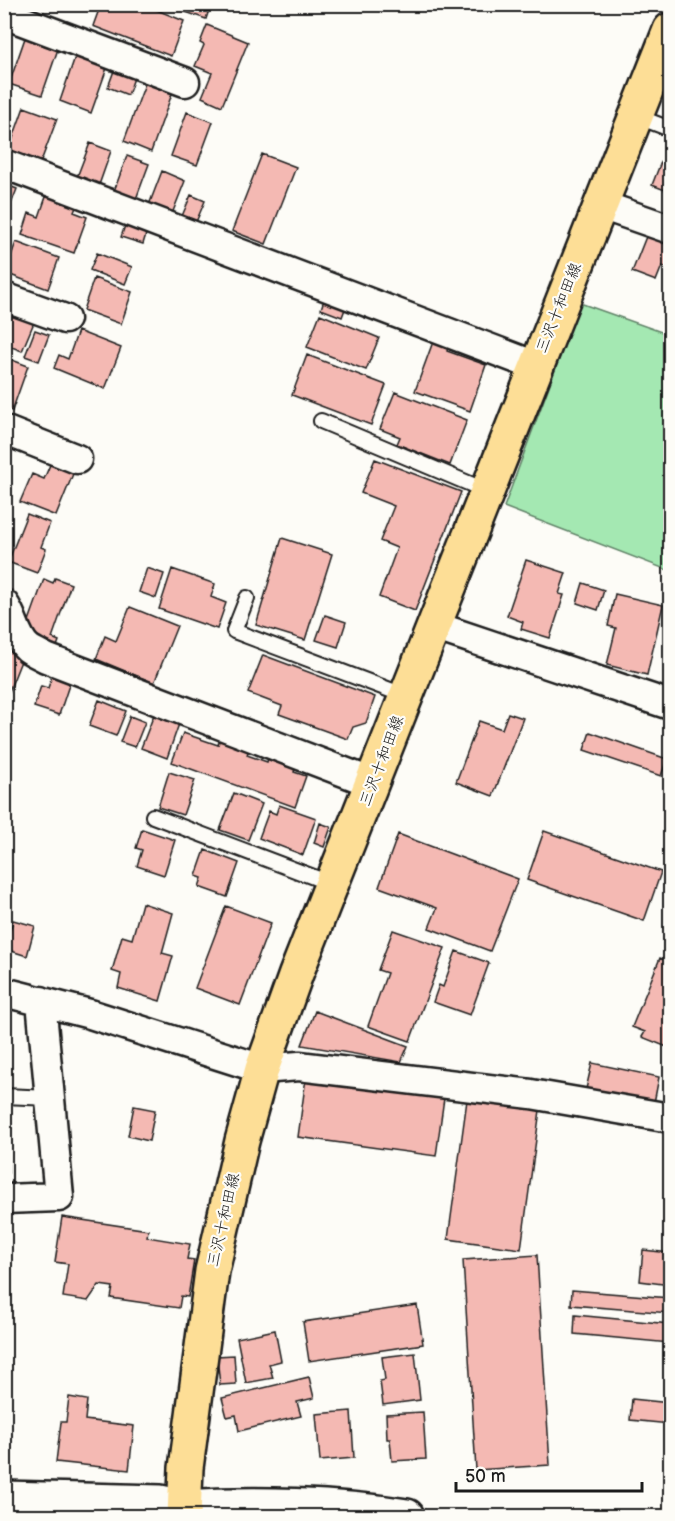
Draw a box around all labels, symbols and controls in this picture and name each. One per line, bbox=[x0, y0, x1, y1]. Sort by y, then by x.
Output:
street label: 三沢十和田線 bbox=[532, 260, 586, 356]
street label: 三沢十和田線 bbox=[356, 713, 408, 809]
street label: 三沢十和田線 bbox=[204, 1171, 244, 1269]
scale bar bbox=[456, 1455, 642, 1493]
text: 50 m bbox=[465, 1466, 506, 1487]

